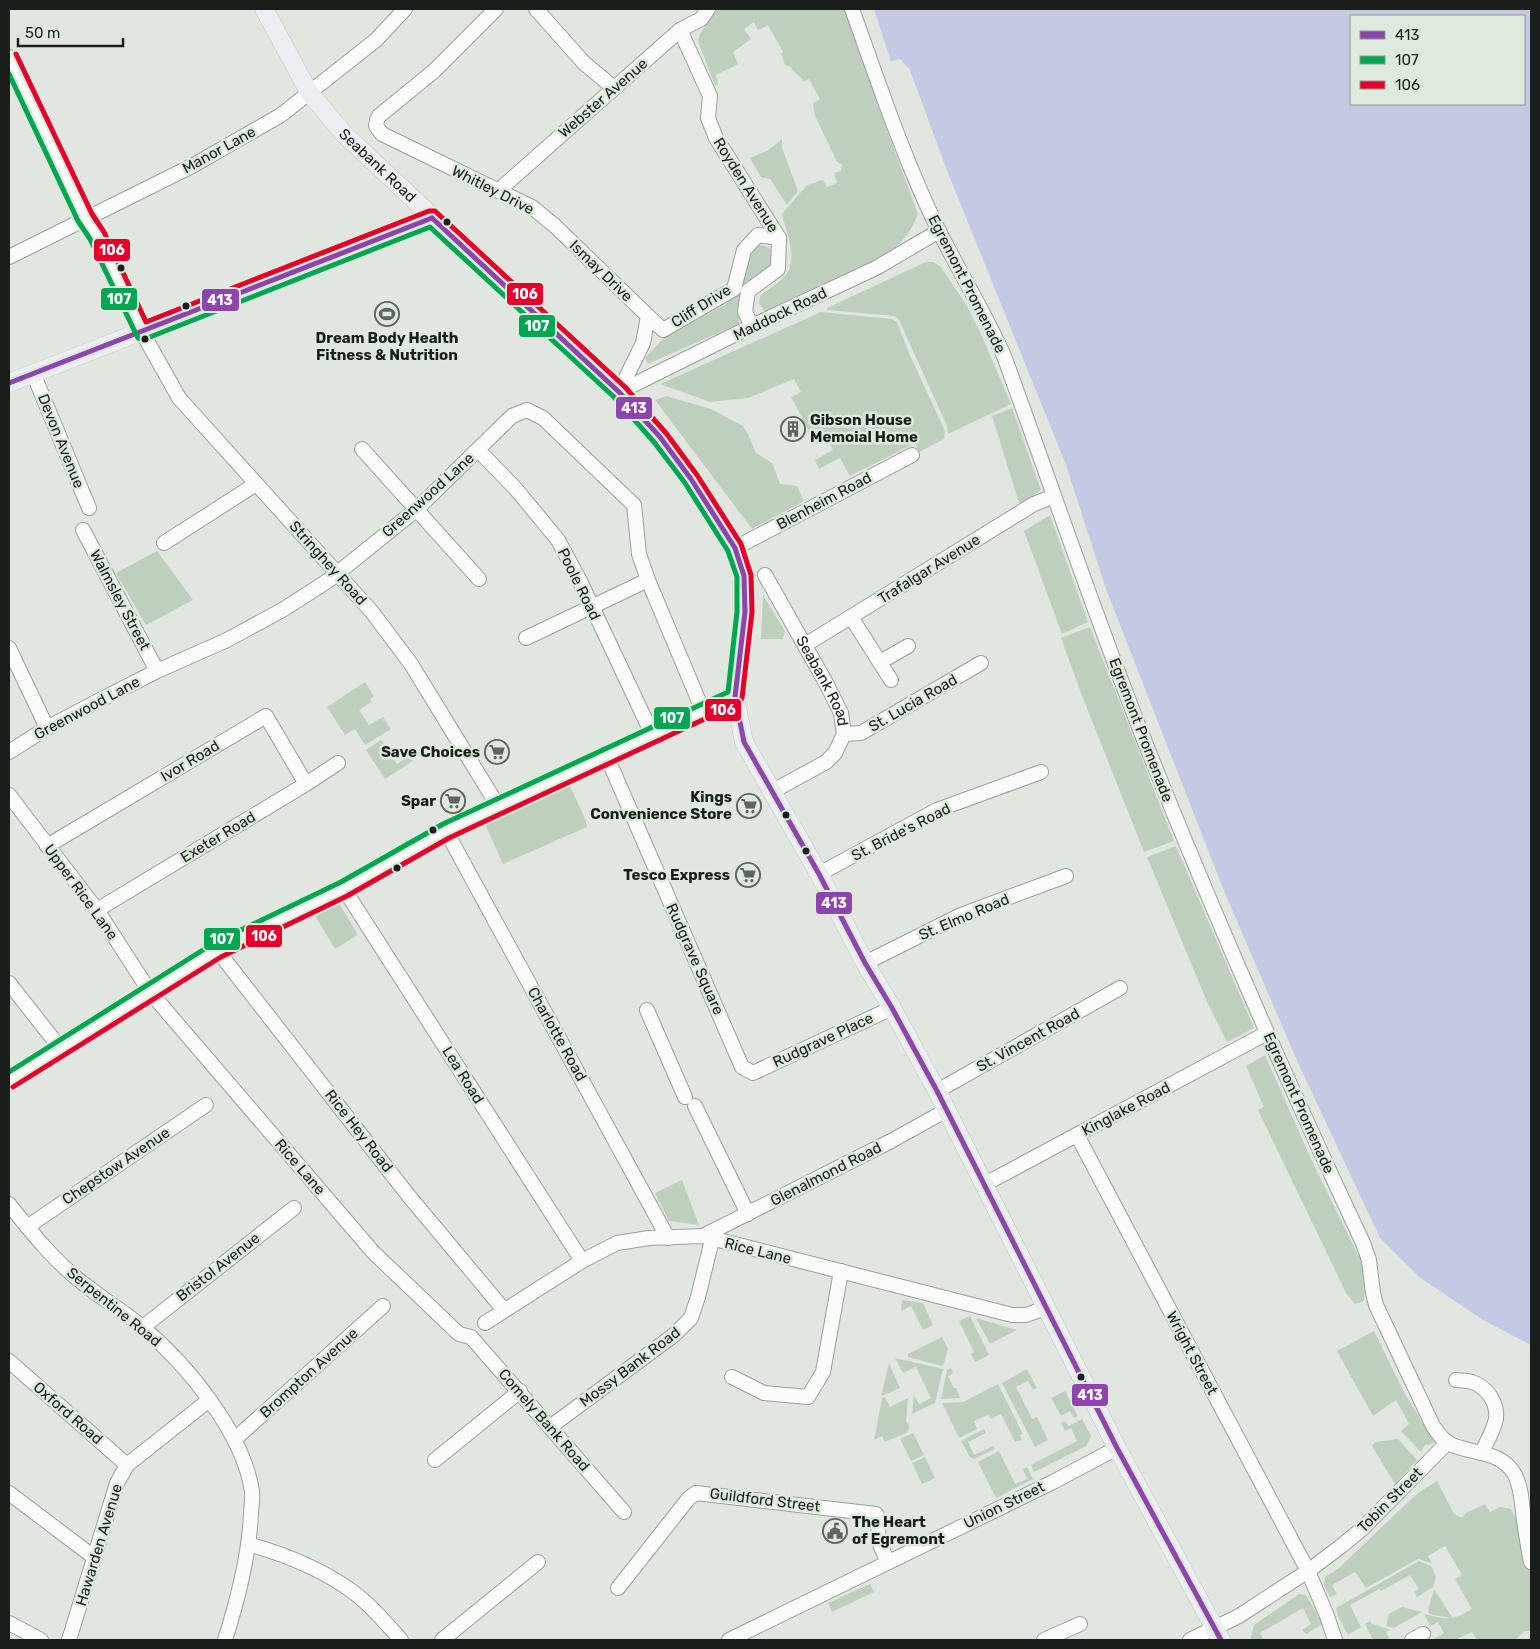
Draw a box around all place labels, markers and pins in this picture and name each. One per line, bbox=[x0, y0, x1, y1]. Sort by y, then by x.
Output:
unlabelled marker bbox=[442, 217, 452, 227]
unlabelled marker bbox=[116, 263, 126, 273]
unlabelled marker bbox=[181, 301, 191, 311]
sports icon: Dream Body Health Fitness & Nutrition bbox=[374, 301, 400, 327]
place label: Dream Body Health Fitness & Nutrition bbox=[315, 329, 459, 364]
unlabelled marker bbox=[140, 334, 150, 344]
place label: Gibson House Memoial Home bbox=[810, 411, 918, 446]
building icon: Gibson House Memoial Home bbox=[780, 416, 806, 442]
supermarket icon: Save Choices bbox=[484, 739, 510, 765]
place label: Save Choices bbox=[381, 743, 480, 761]
supermarket icon: Spar bbox=[440, 788, 466, 814]
place label: Kings Convenience Store bbox=[590, 788, 732, 823]
place label: Spar bbox=[401, 792, 436, 810]
supermarket icon: Kings Convenience Store bbox=[736, 793, 762, 819]
unlabelled marker bbox=[781, 810, 791, 820]
unlabelled marker bbox=[428, 825, 438, 835]
unlabelled marker bbox=[801, 846, 811, 856]
supermarket icon: Tesco Express bbox=[735, 862, 761, 888]
unlabelled marker bbox=[392, 863, 402, 873]
place label: Tesco Express bbox=[623, 866, 730, 884]
unlabelled marker bbox=[1076, 1372, 1086, 1382]
place label: The Heart of Egremont bbox=[852, 1513, 945, 1548]
public building icon: The Heart of Egremont bbox=[822, 1518, 848, 1544]

